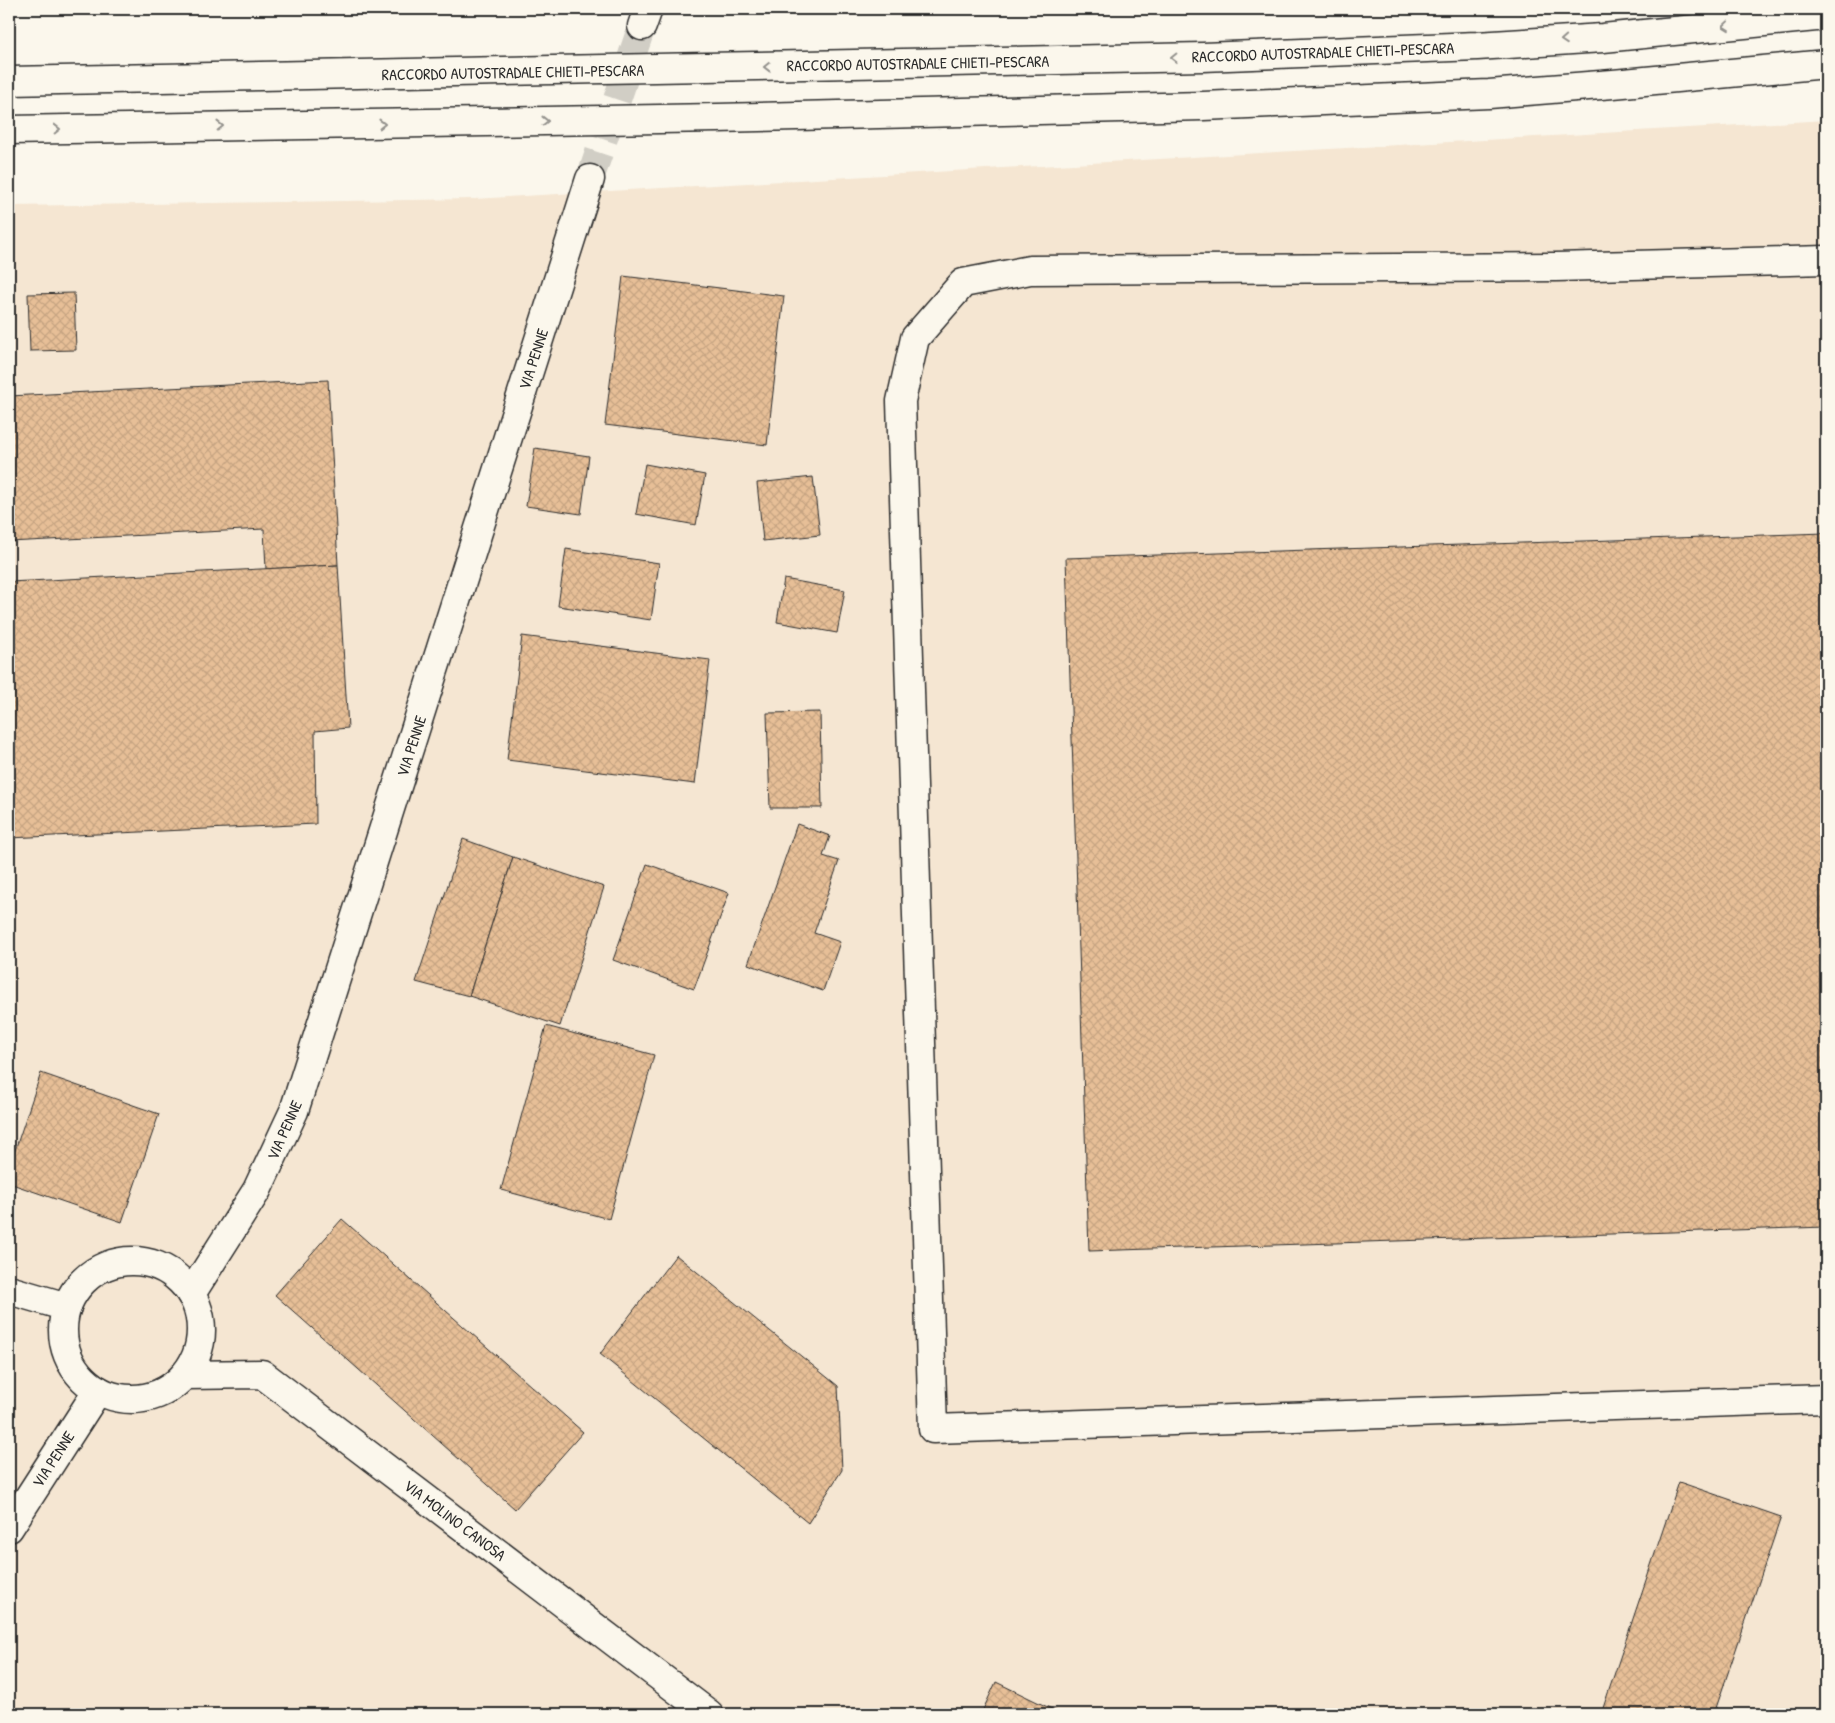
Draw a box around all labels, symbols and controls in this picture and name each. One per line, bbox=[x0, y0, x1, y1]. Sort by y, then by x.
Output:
one-way arrow bbox=[1721, 20, 1729, 31]
one-way arrow bbox=[1559, 35, 1567, 46]
street label: RACCORDO AUTOSTRADALE CHIETI-PESCARA bbox=[1191, 36, 1455, 68]
street label: RACCORDO AUTOSTRADALE CHIETI-PESCARA bbox=[787, 50, 1050, 76]
one-way arrow bbox=[1170, 53, 1178, 63]
street label: RACCORDO AUTOSTRADALE CHIETI-PESCARA bbox=[382, 59, 645, 85]
one-way arrow bbox=[762, 62, 770, 72]
one-way arrow bbox=[541, 116, 549, 127]
one-way arrow bbox=[379, 119, 387, 129]
one-way arrow bbox=[216, 121, 224, 132]
one-way arrow bbox=[54, 124, 62, 134]
street label: VIA PENNE bbox=[513, 326, 553, 392]
street label: VIA PENNE bbox=[391, 713, 431, 779]
street label: VIA PENNE bbox=[261, 1097, 307, 1163]
street label: VIA PENNE bbox=[27, 1427, 79, 1491]
street label: VIA MOLINO CANOSA bbox=[399, 1474, 511, 1566]

